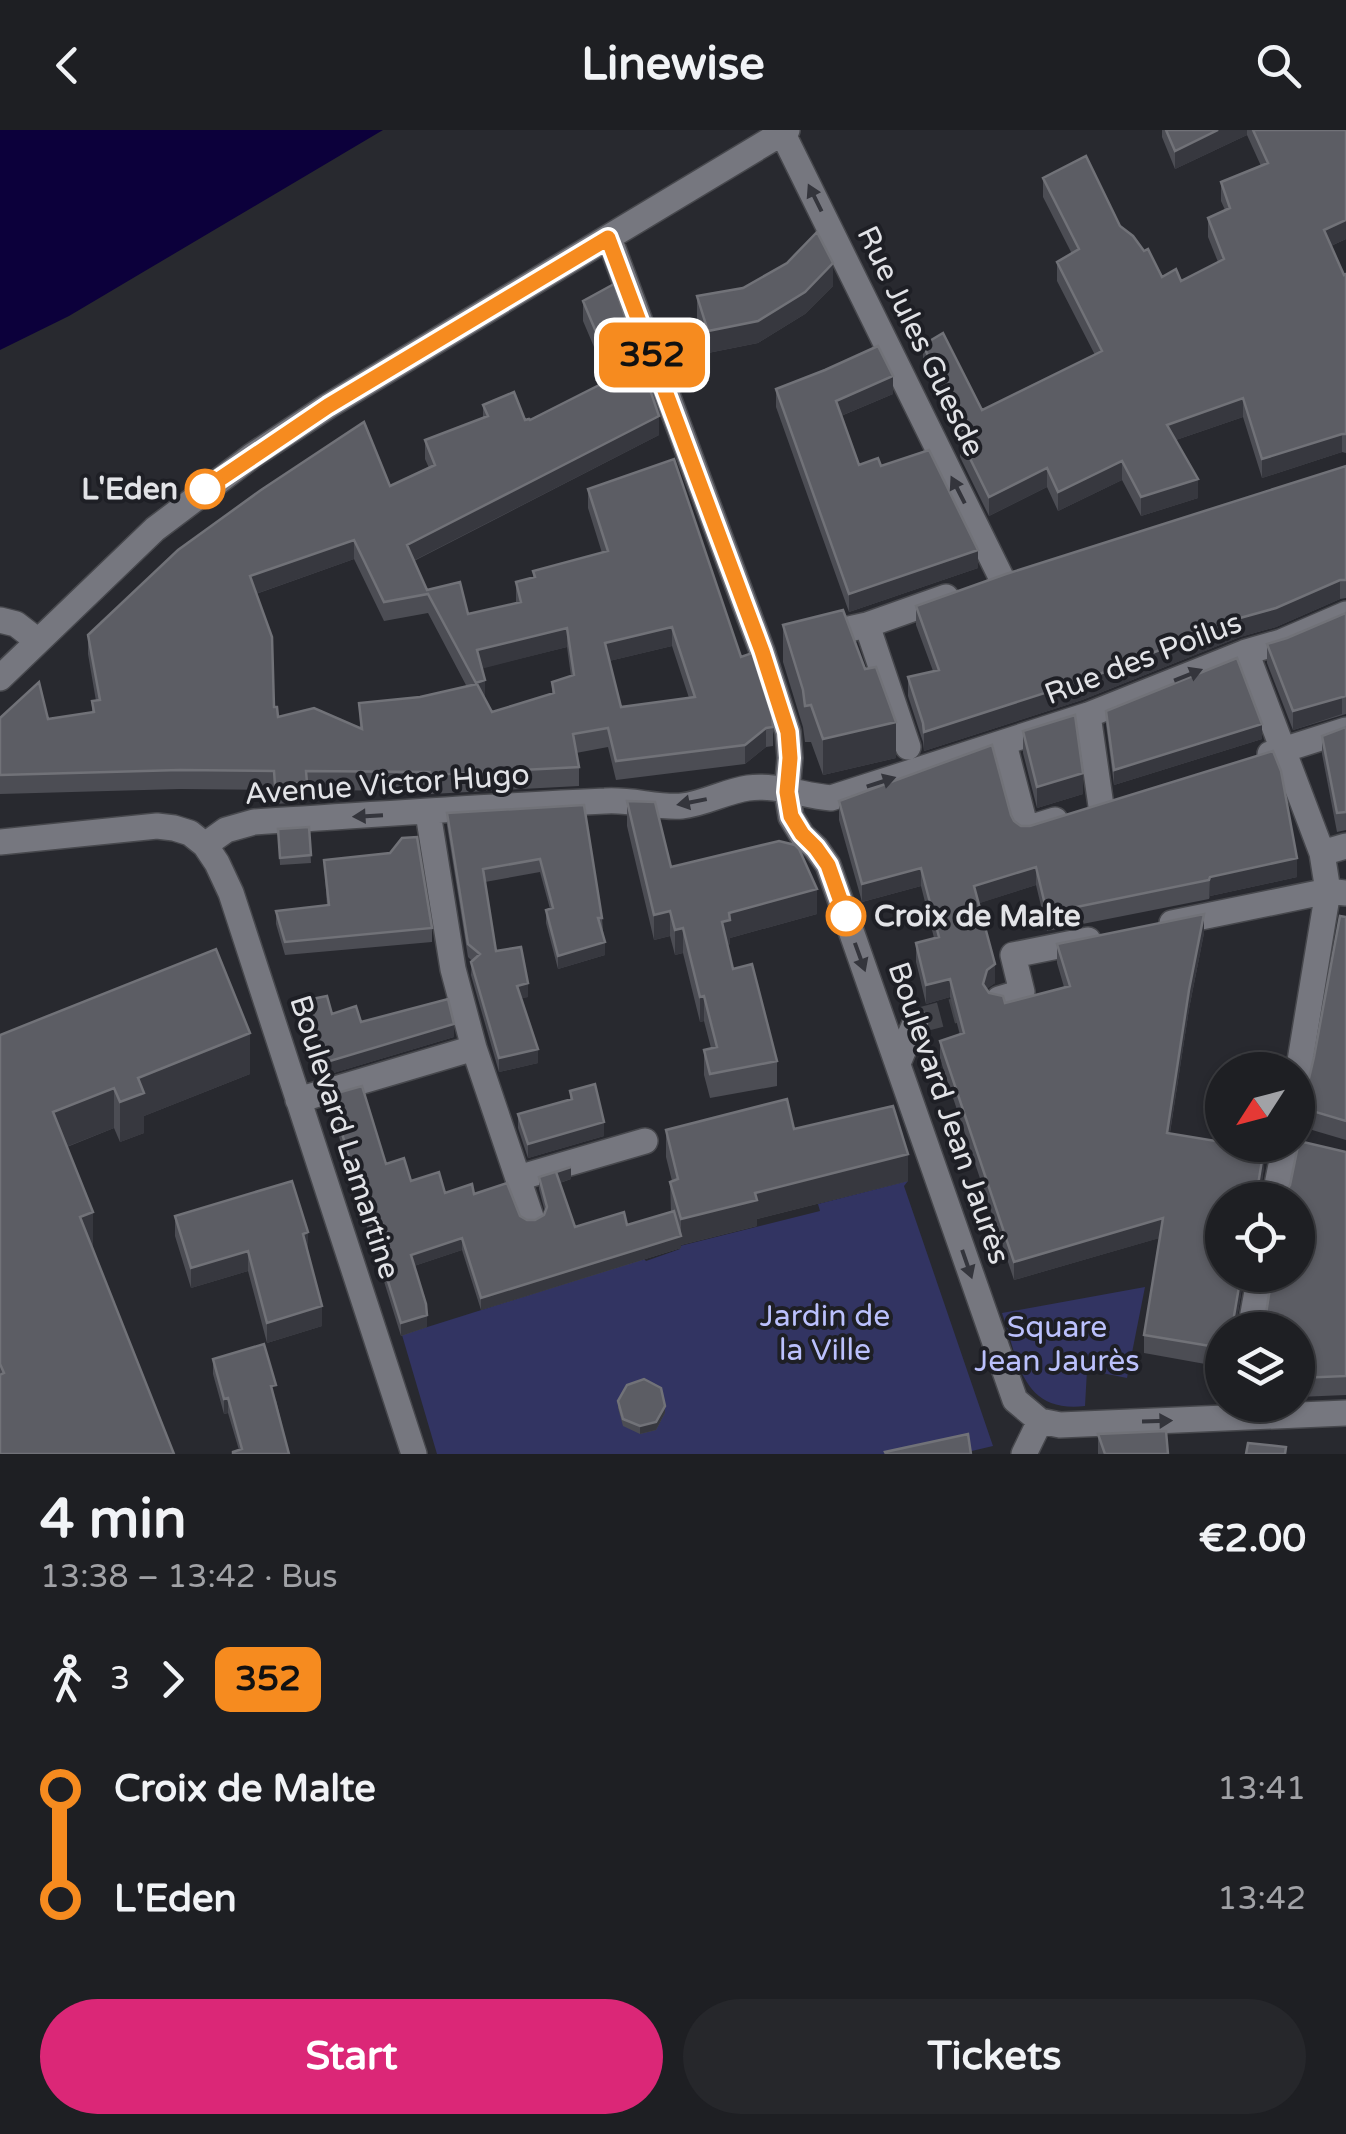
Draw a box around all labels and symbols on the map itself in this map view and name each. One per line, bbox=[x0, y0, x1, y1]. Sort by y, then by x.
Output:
one-way arrow bbox=[806, 183, 823, 212]
street label: Rue Jules Guesde bbox=[849, 220, 992, 462]
line badge: 352 bbox=[594, 322, 710, 388]
marker: L'Eden bbox=[186, 470, 224, 508]
place label: L'Eden bbox=[81, 471, 178, 508]
one-way arrow bbox=[949, 476, 966, 505]
street label: Rue des Poilus bbox=[1039, 604, 1247, 713]
one-way arrow bbox=[1173, 667, 1203, 683]
street label: Avenue Victor Hugo bbox=[243, 756, 531, 813]
one-way arrow bbox=[866, 774, 897, 789]
one-way arrow bbox=[676, 794, 707, 810]
one-way arrow bbox=[352, 808, 383, 824]
marker: Croix de Malte bbox=[827, 897, 865, 935]
place label: Croix de Malte bbox=[874, 898, 1081, 935]
one-way arrow bbox=[853, 943, 868, 973]
street label: Boulevard Jean Jaurès bbox=[879, 957, 1018, 1269]
street label: Boulevard Lamartine bbox=[281, 991, 408, 1284]
north arrow bbox=[1205, 1052, 1315, 1162]
one-way arrow bbox=[960, 1249, 975, 1279]
park label: Jardin de la Ville bbox=[760, 1298, 890, 1369]
park label: Square Jean Jaurès bbox=[974, 1309, 1140, 1380]
one-way arrow bbox=[1142, 1412, 1174, 1428]

